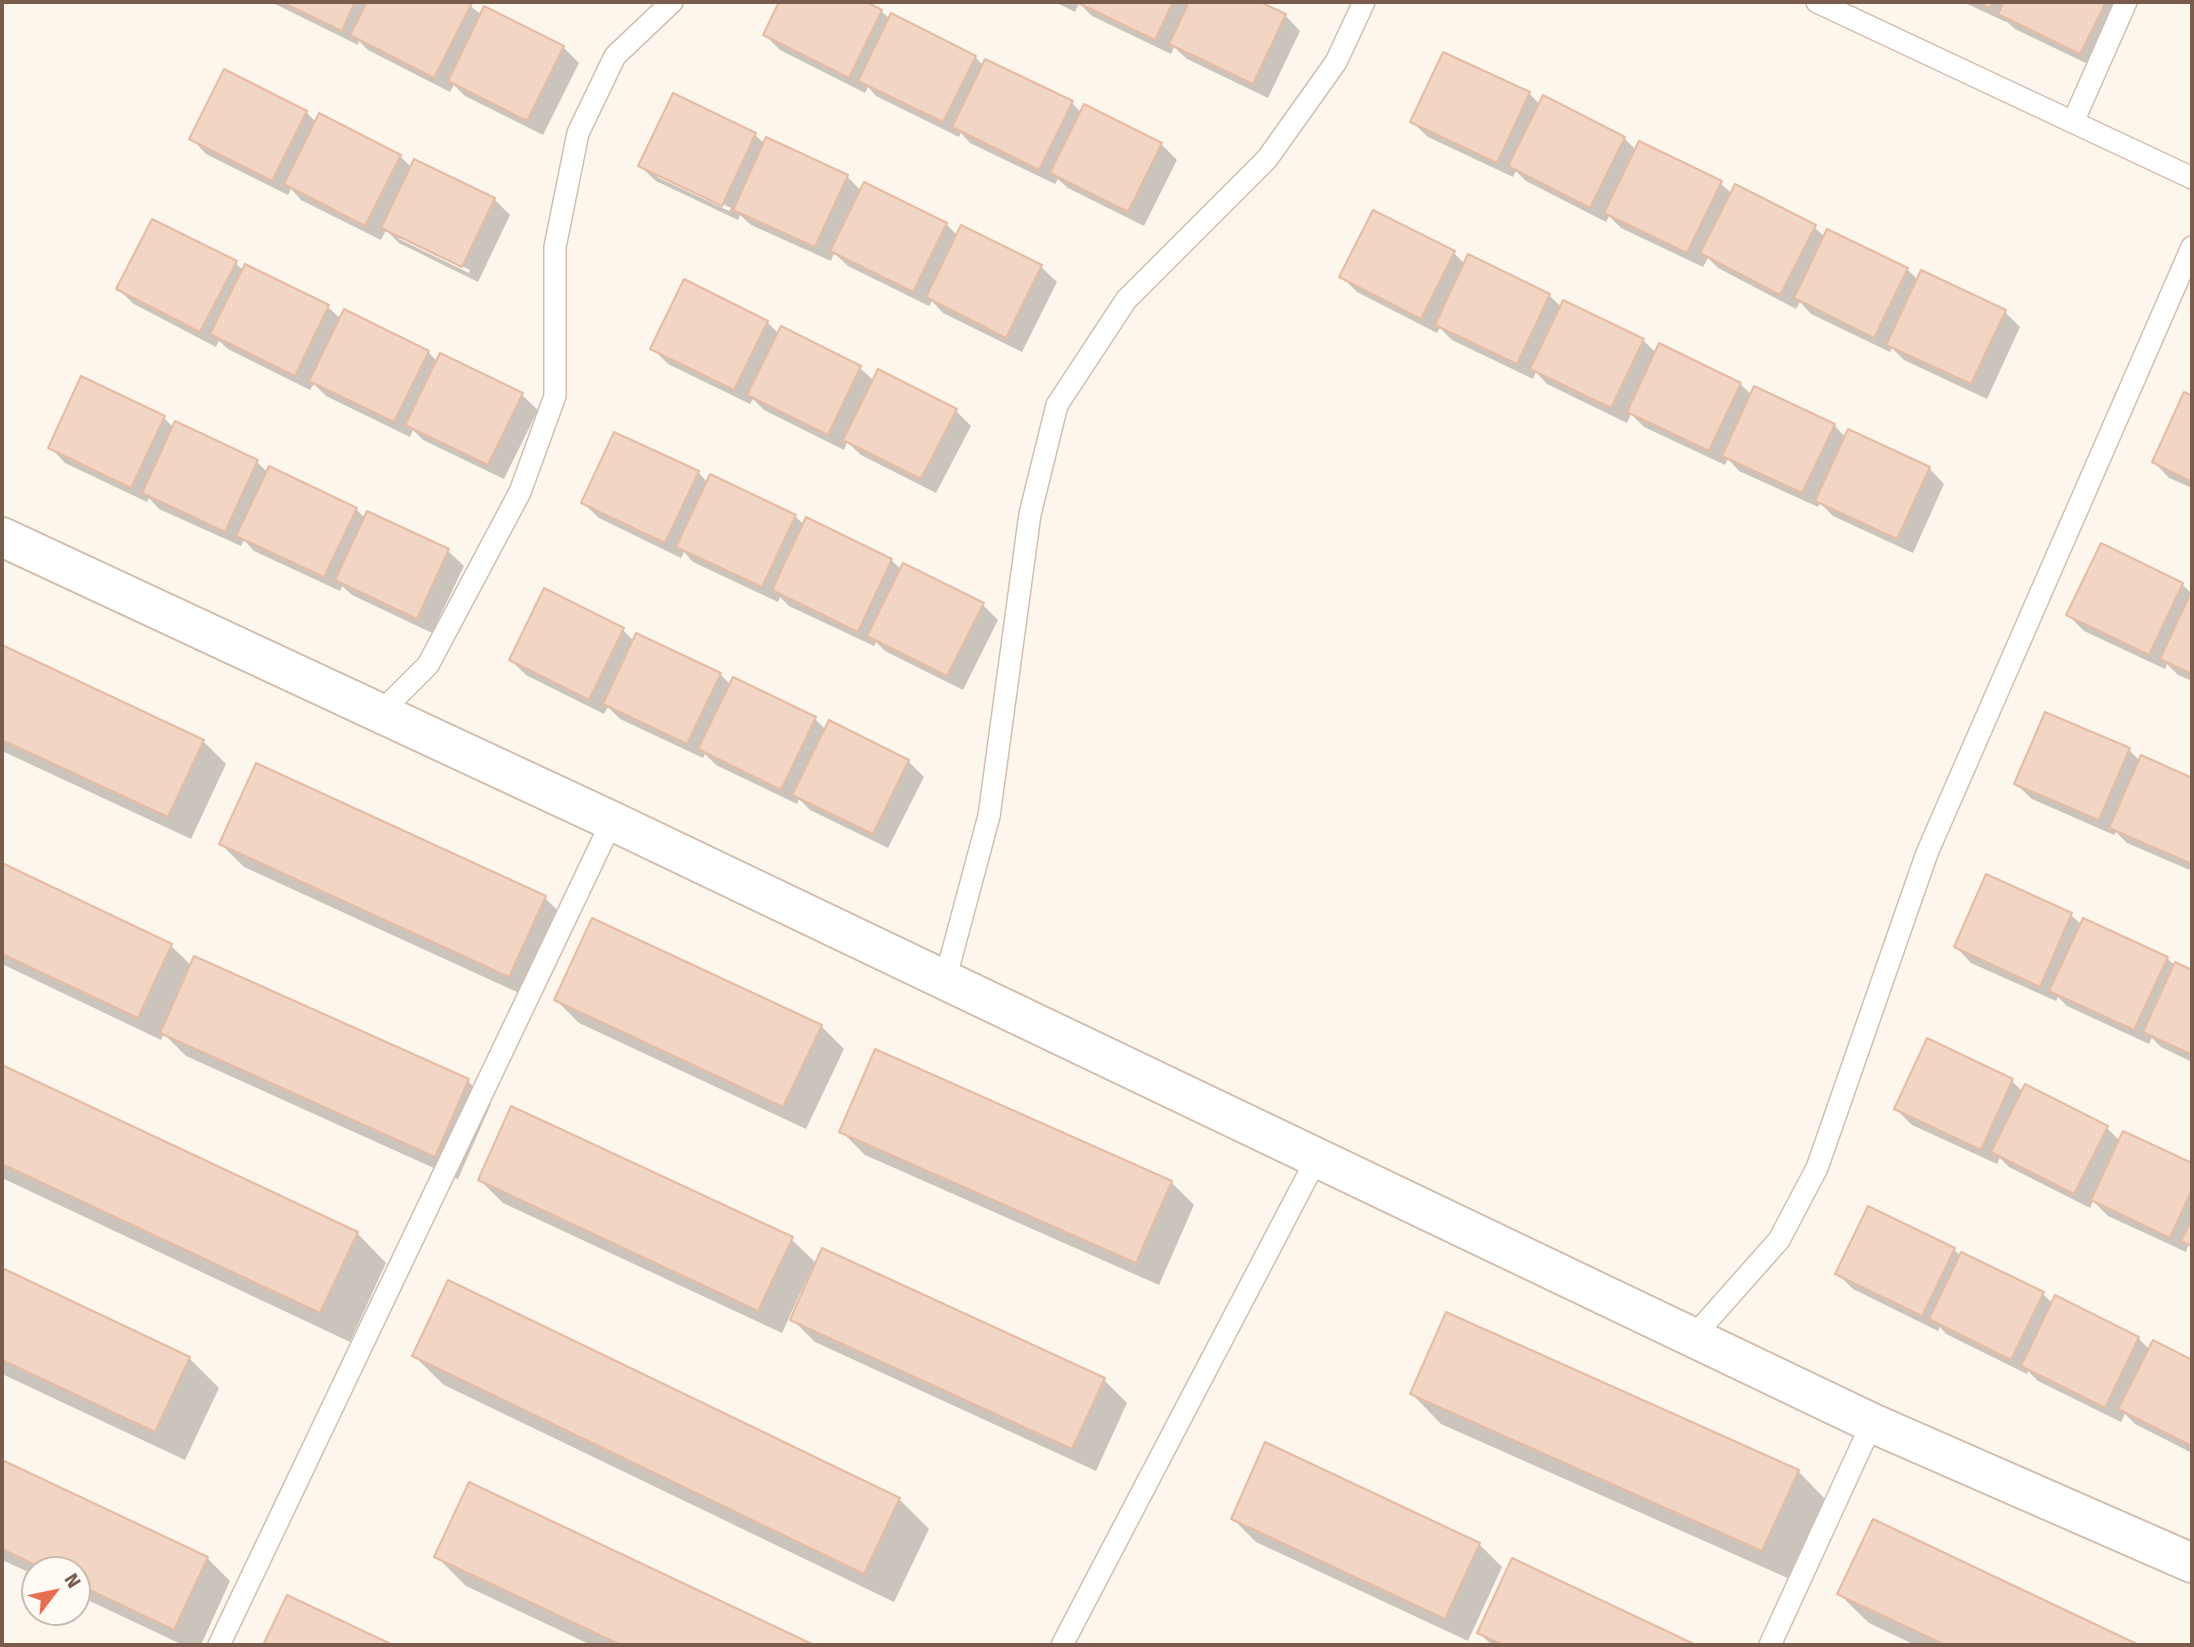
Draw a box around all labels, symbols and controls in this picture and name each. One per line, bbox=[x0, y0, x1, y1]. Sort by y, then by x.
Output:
north arrow bbox=[21, 1556, 91, 1626]
text: N bbox=[59, 1569, 86, 1592]

